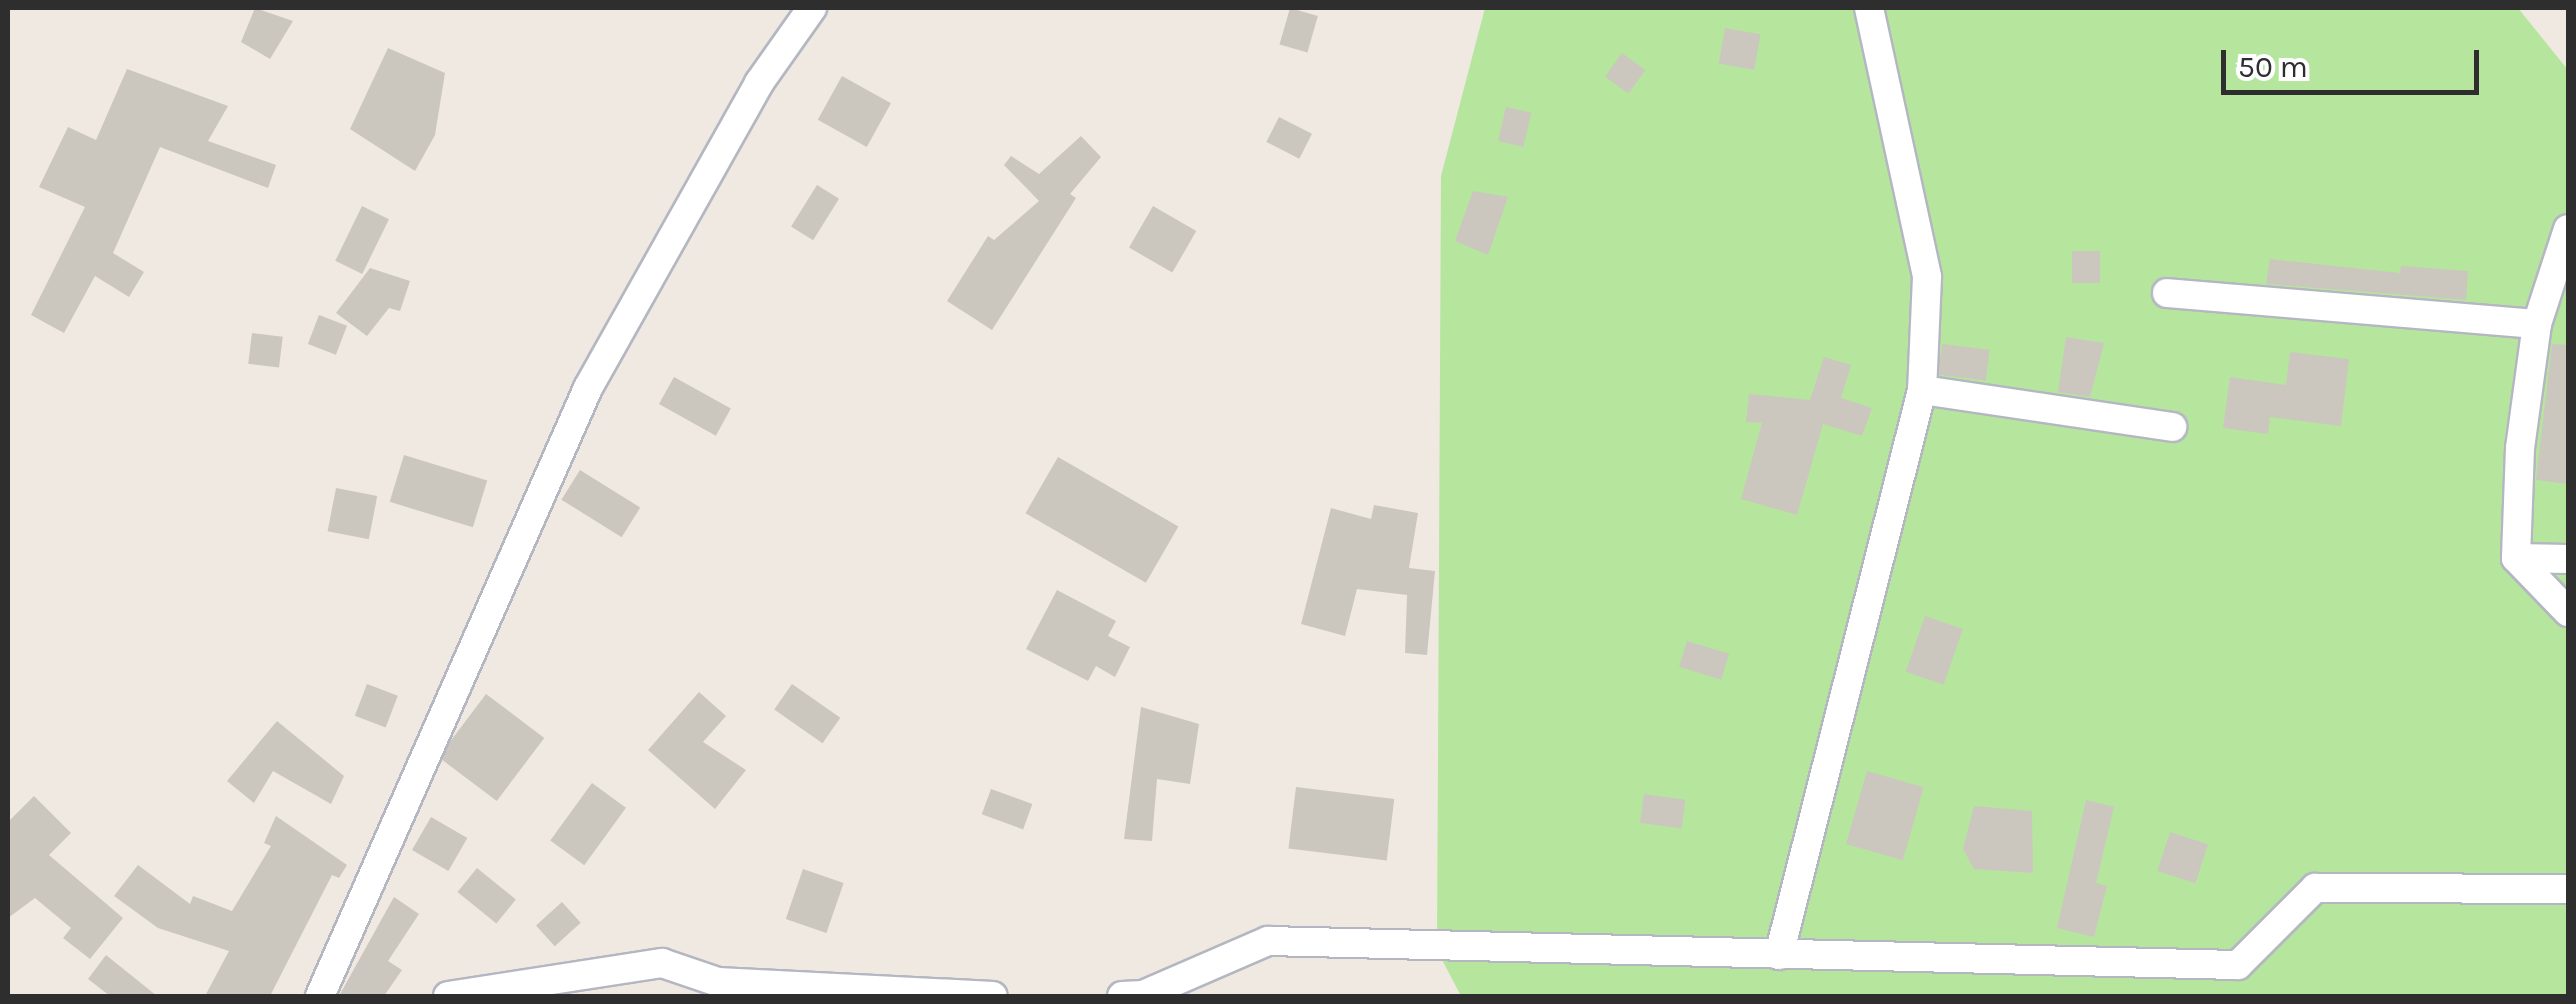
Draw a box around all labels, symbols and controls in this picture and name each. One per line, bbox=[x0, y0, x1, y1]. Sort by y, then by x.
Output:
scale bar bbox=[2226, 30, 2484, 92]
text: 50 m bbox=[2238, 49, 2308, 85]

